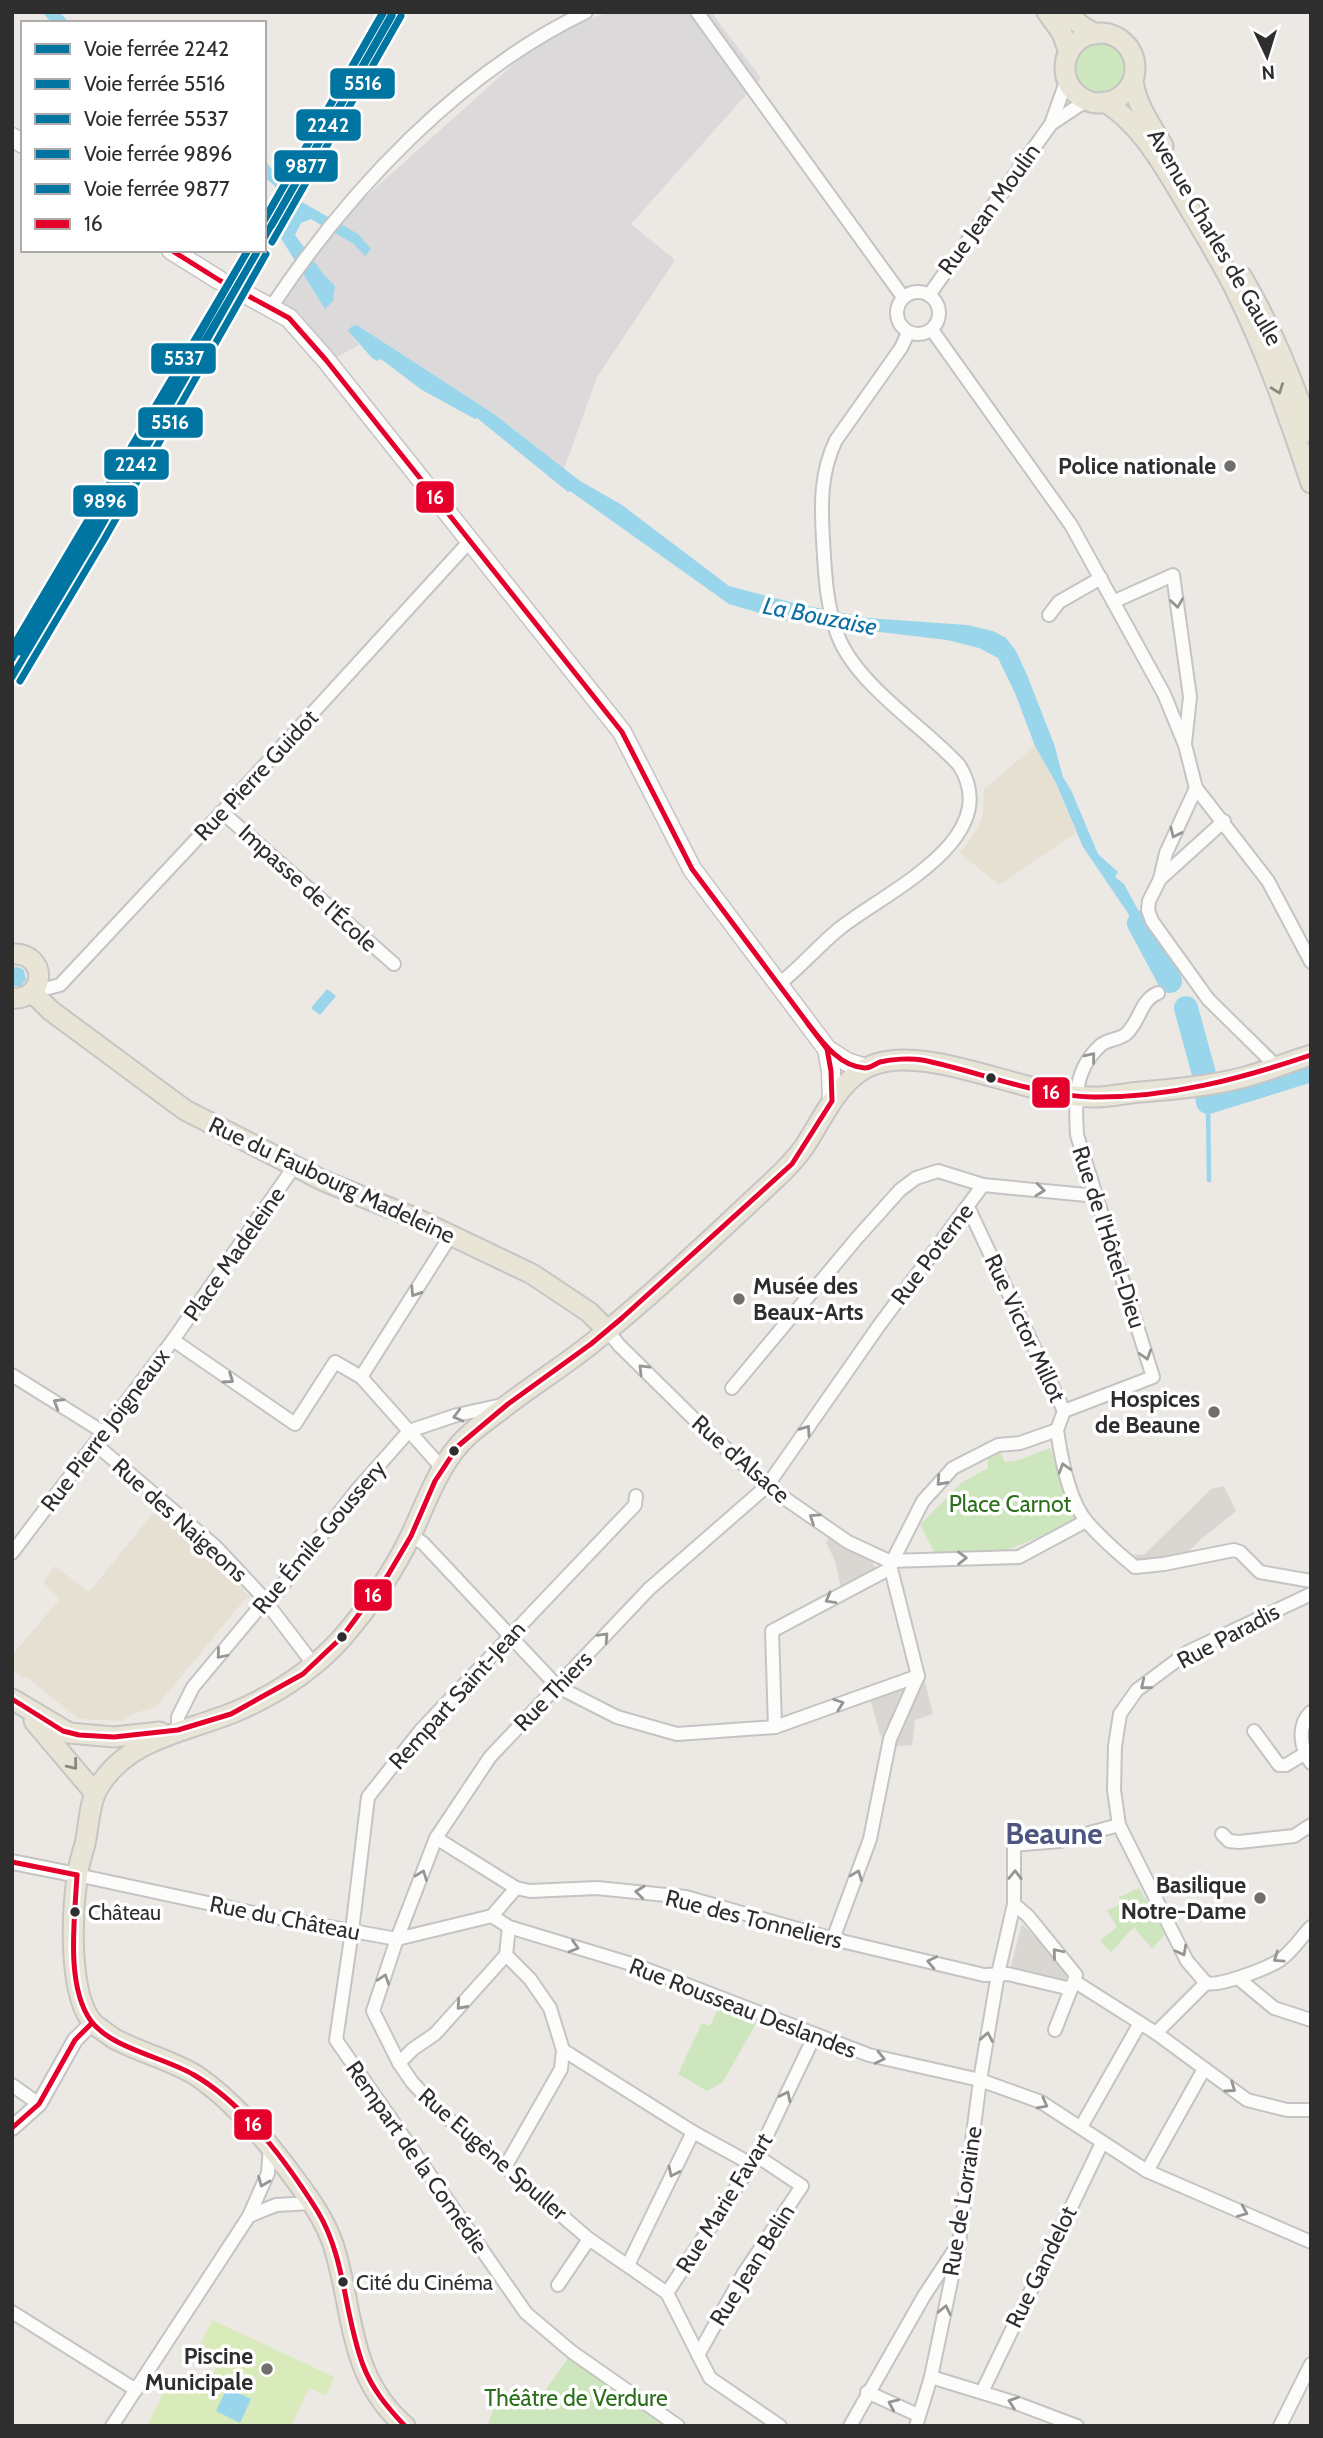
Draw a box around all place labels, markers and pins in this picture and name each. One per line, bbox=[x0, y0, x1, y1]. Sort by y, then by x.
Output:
place label: Police nationale bbox=[1058, 452, 1216, 480]
marker: Police nationale bbox=[1222, 458, 1238, 474]
unlabelled marker bbox=[984, 1071, 998, 1085]
place label: Musée des Beaux-Arts bbox=[753, 1272, 864, 1326]
marker: Musée des Beaux-Arts bbox=[731, 1291, 747, 1307]
place label: Hospices de Beaune bbox=[1095, 1385, 1200, 1439]
marker: Hospices de Beaune bbox=[1206, 1404, 1222, 1420]
unlabelled marker bbox=[447, 1444, 461, 1458]
unlabelled marker bbox=[335, 1630, 349, 1644]
place label: Basilique Notre-Dame bbox=[1121, 1871, 1246, 1925]
marker: Basilique Notre-Dame bbox=[1252, 1890, 1268, 1906]
place label: Château bbox=[88, 1900, 161, 1925]
marker: Château bbox=[68, 1905, 82, 1919]
place label: Cité du Cinéma bbox=[356, 2270, 493, 2295]
marker: Cité du Cinéma bbox=[336, 2275, 350, 2289]
place label: Piscine Municipale bbox=[145, 2342, 253, 2396]
marker: Piscine Municipale bbox=[259, 2361, 275, 2377]

